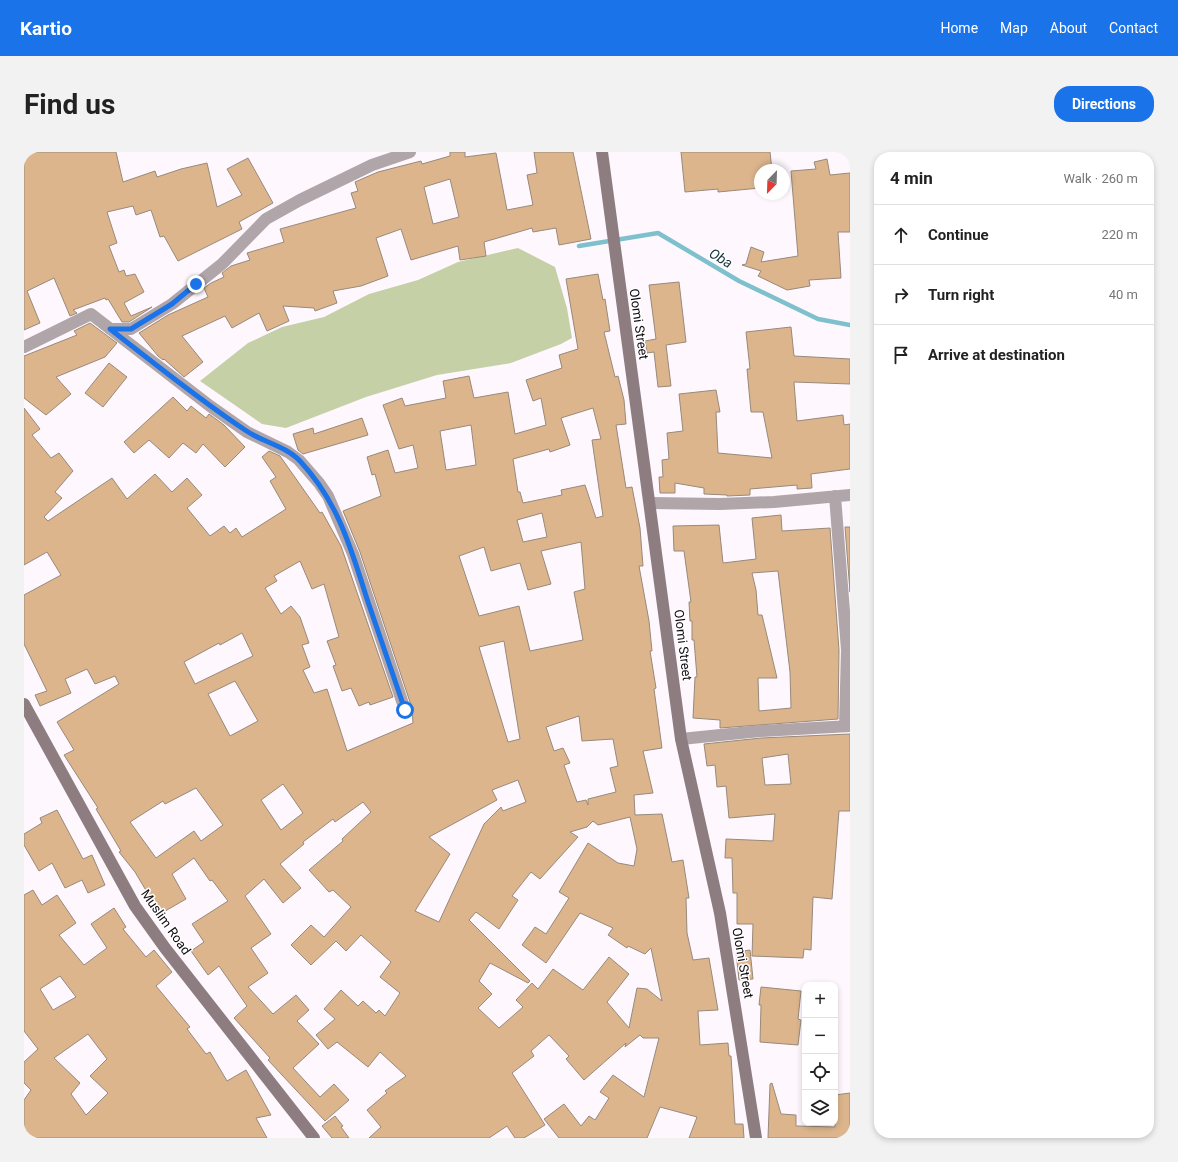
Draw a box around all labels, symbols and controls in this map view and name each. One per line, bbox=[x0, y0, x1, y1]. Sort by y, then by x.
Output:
text: Kartio bbox=[20, 17, 72, 40]
text: Home bbox=[940, 20, 978, 36]
text: Map bbox=[1000, 20, 1028, 36]
text: About bbox=[1050, 20, 1087, 36]
text: Contact bbox=[1109, 20, 1158, 36]
button: Directions bbox=[1054, 86, 1154, 122]
text: Find us bbox=[24, 88, 115, 121]
north arrow bbox=[754, 164, 790, 200]
text: 4 min bbox=[890, 168, 933, 188]
text: Walk · 260 m bbox=[1063, 171, 1138, 186]
icon: ahead bbox=[890, 224, 912, 246]
text: Continue bbox=[928, 226, 989, 244]
text: 220 m bbox=[1101, 227, 1138, 242]
water label: Oba bbox=[706, 245, 736, 271]
route end bbox=[187, 275, 205, 293]
icon: right bbox=[890, 284, 912, 306]
text: Turn right bbox=[928, 286, 994, 304]
street label: Olomi Street bbox=[627, 287, 651, 361]
text: 40 m bbox=[1109, 287, 1138, 302]
icon: arrive bbox=[890, 344, 912, 366]
text: Arrive at destination bbox=[928, 346, 1065, 364]
street label: Olomi Street bbox=[671, 609, 695, 681]
route start bbox=[396, 701, 414, 719]
street label: Muslim Road bbox=[138, 887, 194, 957]
street label: Olomi Street bbox=[729, 926, 757, 1000]
map controls bbox=[802, 982, 838, 1126]
button: + bbox=[802, 982, 838, 1018]
button: − bbox=[802, 1018, 838, 1054]
button: locate bbox=[802, 1054, 838, 1090]
button: layers bbox=[802, 1090, 838, 1126]

